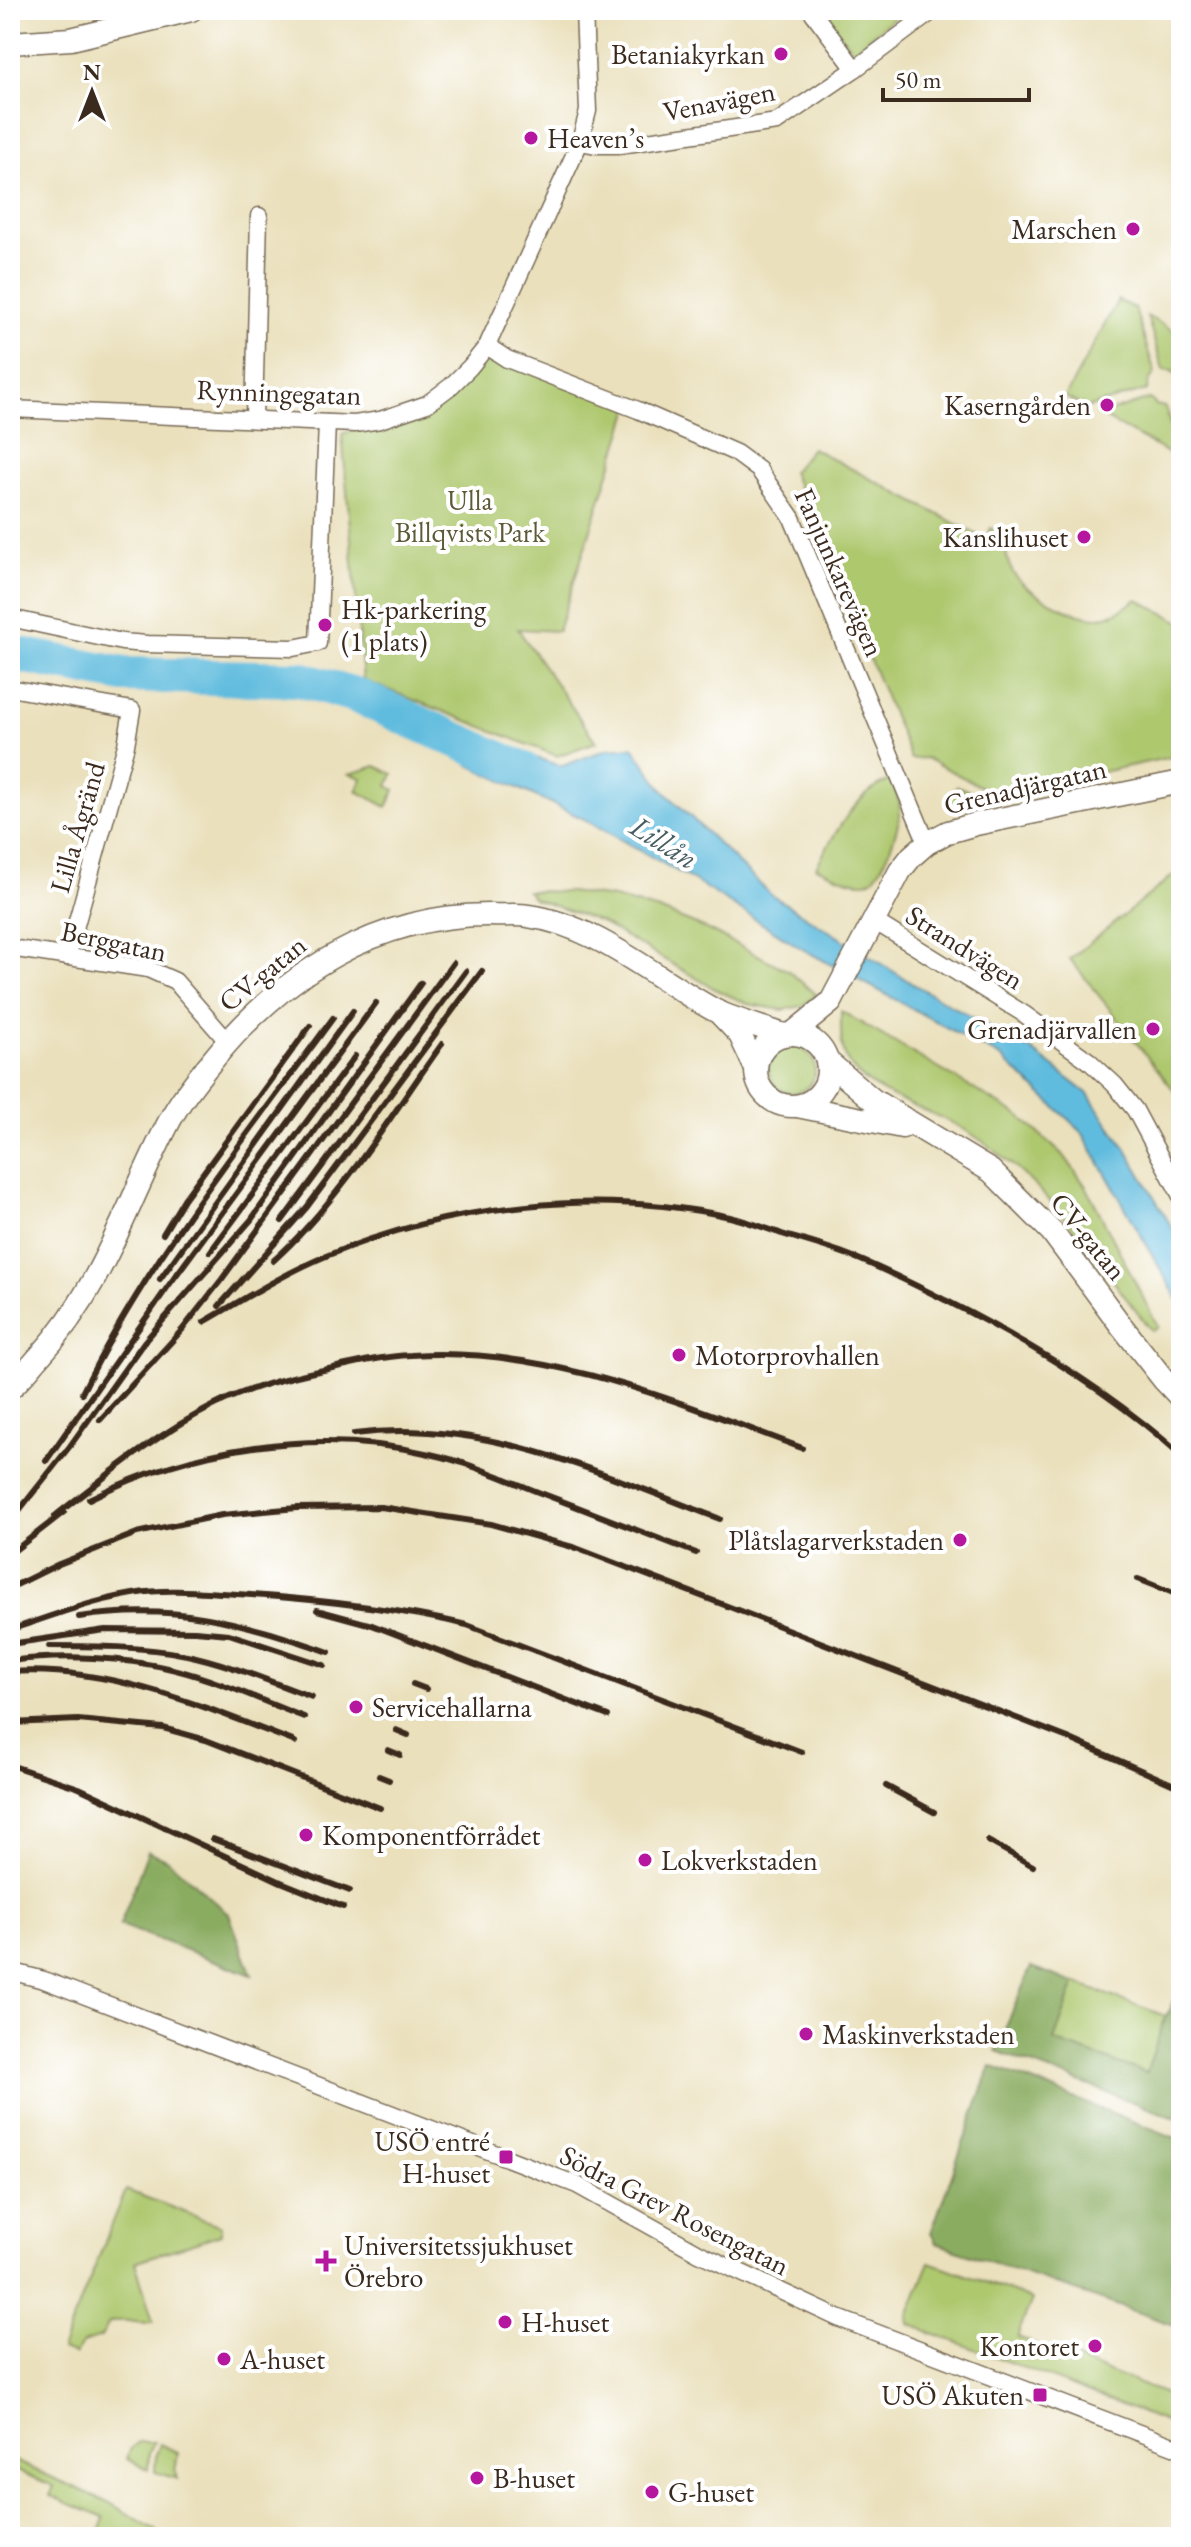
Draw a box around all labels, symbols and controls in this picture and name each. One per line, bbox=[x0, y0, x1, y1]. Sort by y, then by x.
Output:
place label: Betaniakyrkan bbox=[611, 36, 765, 72]
marker: Betaniakyrkan bbox=[772, 45, 790, 63]
north arrow bbox=[52, 52, 132, 132]
scale bar bbox=[883, 52, 1029, 102]
text: N bbox=[83, 58, 101, 87]
text: 50 m bbox=[895, 64, 942, 95]
street label: Venavägen bbox=[660, 72, 778, 129]
place label: Heaven’s bbox=[547, 120, 644, 156]
marker: Heaven’s bbox=[522, 129, 540, 147]
place label: Marschen bbox=[1011, 211, 1117, 247]
marker: Marschen bbox=[1124, 220, 1142, 238]
street label: Rynningegatan bbox=[196, 371, 362, 413]
place label: Kaserngården bbox=[944, 387, 1091, 423]
marker: Kaserngården bbox=[1098, 396, 1116, 414]
park label: Ulla Billqvists Park bbox=[395, 482, 546, 550]
street label: Fanjunkarevägen bbox=[787, 482, 893, 662]
place label: Kanslihuset bbox=[942, 519, 1068, 555]
marker: Kanslihuset bbox=[1075, 528, 1093, 546]
place label: Hk-parkering (1 plats) bbox=[341, 591, 487, 659]
marker: Hk-parkering (1 plats) bbox=[316, 616, 334, 634]
street label: Grenadjärgatan bbox=[940, 750, 1110, 822]
street label: Lilla Ågränd bbox=[41, 757, 113, 897]
water label: Lillån bbox=[622, 806, 705, 878]
street label: Strandvägen bbox=[899, 897, 1031, 997]
street label: Berggatan bbox=[58, 912, 170, 970]
street label: CV-gatan bbox=[211, 927, 313, 1019]
place label: Grenadjärvallen bbox=[967, 1011, 1137, 1047]
marker: Grenadjärvallen bbox=[1144, 1020, 1162, 1038]
street label: CV-gatan bbox=[1043, 1185, 1135, 1287]
place label: Motorprovhallen bbox=[695, 1337, 880, 1373]
marker: Motorprovhallen bbox=[670, 1346, 688, 1364]
place label: Plåtslagarverkstaden bbox=[728, 1522, 944, 1558]
marker: Plåtslagarverkstaden bbox=[951, 1531, 969, 1549]
place label: Servicehallarna bbox=[372, 1689, 533, 1725]
marker: Servicehallarna bbox=[347, 1698, 365, 1716]
place label: Komponentförrådet bbox=[322, 1817, 540, 1853]
marker: Komponentförrådet bbox=[297, 1826, 315, 1844]
place label: Lokverkstaden bbox=[661, 1842, 818, 1878]
marker: Lokverkstaden bbox=[636, 1851, 654, 1869]
place label: Maskinverkstaden bbox=[822, 2016, 1015, 2052]
marker: Maskinverkstaden bbox=[797, 2025, 815, 2043]
place label: USÖ entré H-huset bbox=[375, 2123, 490, 2191]
street label: Södra Grev Rosengatan bbox=[554, 2137, 796, 2283]
marker: USÖ entré H-huset bbox=[497, 2148, 515, 2166]
place label: Universitetssjukhuset Örebro bbox=[344, 2227, 573, 2295]
marker: Universitetssjukhuset Örebro bbox=[315, 2250, 337, 2272]
place label: H-huset bbox=[521, 2304, 609, 2340]
marker: H-huset bbox=[496, 2313, 514, 2331]
place label: Kontoret bbox=[980, 2328, 1079, 2364]
marker: Kontoret bbox=[1086, 2337, 1104, 2355]
place label: A-huset bbox=[239, 2341, 325, 2377]
marker: A-huset bbox=[215, 2350, 233, 2368]
place label: USÖ Akuten bbox=[882, 2377, 1024, 2413]
marker: USÖ Akuten bbox=[1031, 2386, 1049, 2404]
place label: B-huset bbox=[493, 2460, 575, 2496]
marker: B-huset bbox=[468, 2469, 486, 2487]
place label: G-huset bbox=[668, 2474, 754, 2510]
marker: G-huset bbox=[643, 2483, 661, 2501]

